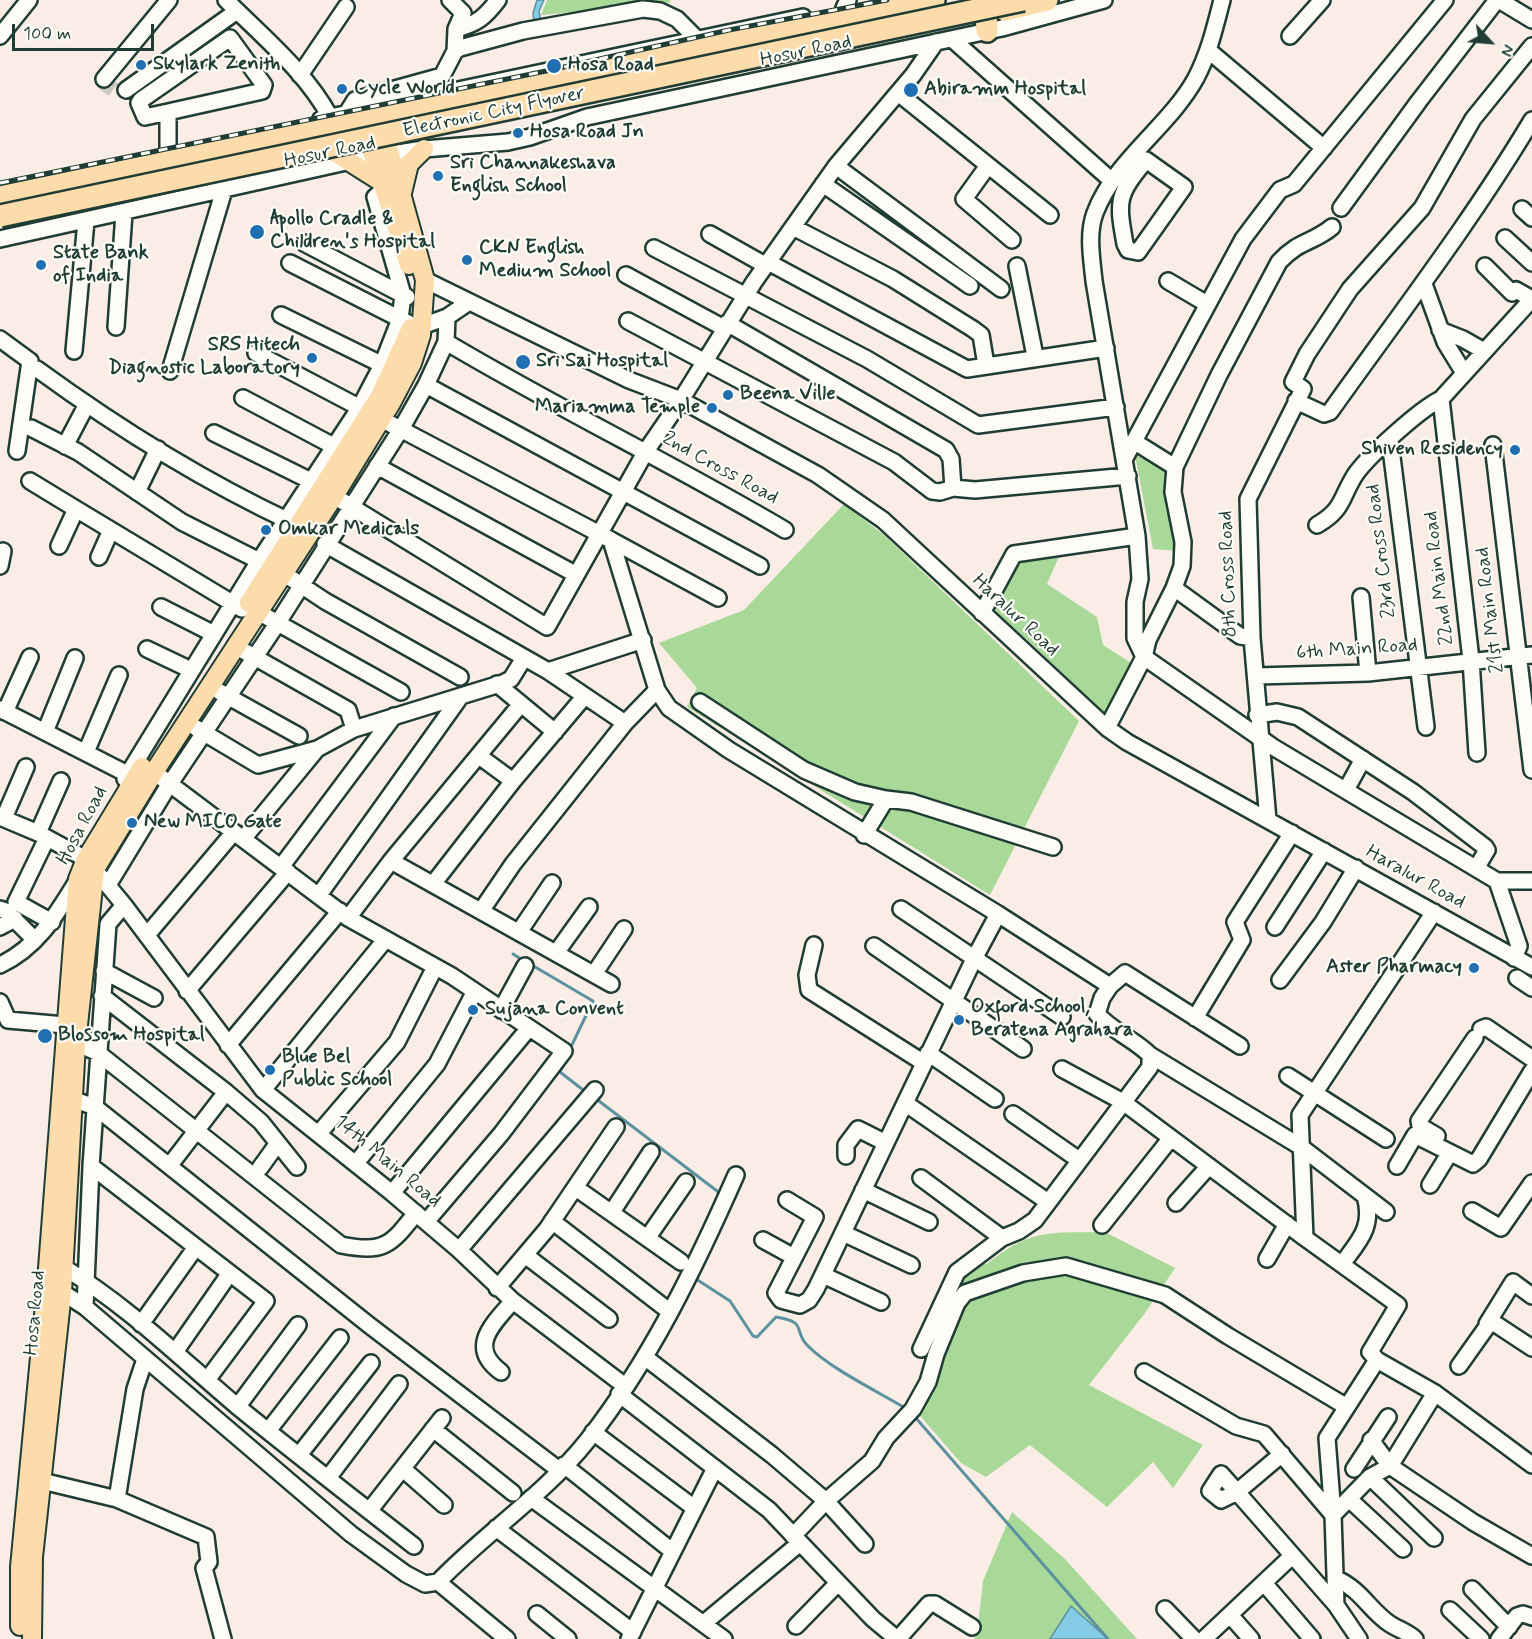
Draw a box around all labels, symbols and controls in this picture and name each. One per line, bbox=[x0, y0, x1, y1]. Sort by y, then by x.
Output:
scale bar bbox=[15, 12, 158, 50]
north arrow bbox=[1460, 12, 1520, 72]
text: 100 m bbox=[23, 22, 71, 46]
street label: Hosur Road bbox=[758, 31, 854, 73]
text: N bbox=[1495, 41, 1518, 60]
place label: Skylark Zenith bbox=[153, 53, 280, 77]
place label: Hosa Road bbox=[568, 54, 654, 78]
marker: Hosa Road bbox=[545, 57, 563, 75]
marker: Skylark Zenith bbox=[134, 58, 148, 72]
place label: Cycle World bbox=[354, 77, 455, 101]
place label: Abiramm Hospital bbox=[924, 78, 1086, 102]
marker: Abiramm Hospital bbox=[902, 81, 920, 99]
marker: Cycle World bbox=[335, 82, 349, 96]
street label: Electronic City Flyover bbox=[401, 82, 587, 144]
place label: Hosa Road Jn bbox=[530, 121, 644, 145]
marker: Hosa Road Jn bbox=[511, 126, 525, 140]
street label: Hosur Road bbox=[282, 132, 378, 174]
place label: Sri Channakeshava English School bbox=[450, 152, 616, 199]
marker: Sri Channakeshava English School bbox=[431, 169, 445, 183]
place label: Apollo Cradle & Children's Hospital bbox=[270, 208, 435, 255]
marker: Apollo Cradle & Children's Hospital bbox=[248, 223, 266, 241]
place label: CKN English Medium School bbox=[479, 237, 611, 284]
place label: State Bank of India bbox=[53, 242, 149, 289]
marker: CKN English Medium School bbox=[460, 253, 474, 267]
marker: State Bank of India bbox=[34, 258, 48, 272]
place label: SRS Hitech Diagnostic Laboratory bbox=[108, 334, 300, 381]
place label: Sri Sai Hospital bbox=[536, 350, 668, 374]
marker: SRS Hitech Diagnostic Laboratory bbox=[305, 351, 319, 365]
marker: Sri Sai Hospital bbox=[514, 353, 532, 371]
place label: Beena Ville bbox=[740, 383, 836, 407]
marker: Beena Ville bbox=[721, 388, 735, 402]
place label: Mariamma Temple bbox=[535, 396, 700, 420]
marker: Mariamma Temple bbox=[705, 401, 719, 415]
street label: 2nd Cross Road bbox=[658, 427, 782, 511]
place label: Shiven Residency bbox=[1361, 438, 1503, 462]
marker: Shiven Residency bbox=[1508, 443, 1522, 457]
street label: 23rd Cross Road bbox=[1362, 482, 1402, 620]
street label: 8th Cross Road bbox=[1215, 510, 1243, 638]
street label: 22nd Main Road bbox=[1420, 510, 1460, 646]
place label: Omkar Medicals bbox=[278, 518, 419, 542]
marker: Omkar Medicals bbox=[259, 523, 273, 537]
street label: 21st Main Road bbox=[1471, 546, 1511, 674]
street label: Haralur Road bbox=[966, 570, 1064, 662]
street label: 6th Main Road bbox=[1295, 634, 1419, 666]
street label: Hosa Road bbox=[52, 783, 114, 869]
place label: New MICO Gate bbox=[144, 811, 282, 835]
marker: New MICO Gate bbox=[125, 816, 139, 830]
street label: Haralur Road bbox=[1361, 841, 1469, 915]
place label: Aster Pharmacy bbox=[1326, 956, 1462, 980]
marker: Aster Pharmacy bbox=[1467, 961, 1481, 975]
place label: Oxford School, Beratena Agrahara bbox=[971, 996, 1133, 1043]
place label: Sujana Convent bbox=[485, 998, 624, 1022]
marker: Sujana Convent bbox=[466, 1003, 480, 1017]
marker: Oxford School, Beratena Agrahara bbox=[952, 1013, 966, 1027]
place label: Blossom Hospital bbox=[58, 1024, 205, 1048]
marker: Blossom Hospital bbox=[36, 1027, 54, 1045]
place label: Blue Bel Public School bbox=[282, 1046, 392, 1093]
marker: Blue Bel Public School bbox=[263, 1063, 277, 1077]
street label: 14th Main Road bbox=[329, 1110, 445, 1214]
street label: Hosa Road bbox=[20, 1269, 52, 1357]

